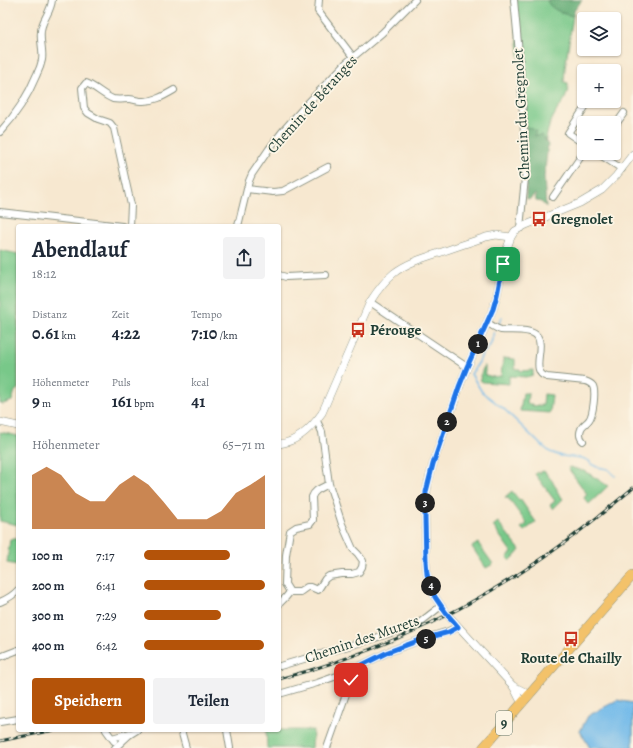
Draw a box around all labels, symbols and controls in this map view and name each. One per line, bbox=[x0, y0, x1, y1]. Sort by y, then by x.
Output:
map controls bbox=[577, 12, 621, 160]
button: layers bbox=[577, 12, 621, 56]
street label: Chemin du Gregnolet bbox=[508, 48, 534, 180]
street label: Chemin de Béranges bbox=[262, 50, 362, 158]
button: + bbox=[577, 64, 621, 108]
button: − bbox=[577, 116, 621, 160]
place label: Gregnolet bbox=[551, 209, 613, 229]
bus stop icon: Gregnolet bbox=[530, 210, 548, 228]
text: Abendlauf bbox=[32, 235, 127, 265]
button: share bbox=[223, 237, 265, 279]
pin bbox=[486, 247, 520, 281]
icon: arrive bbox=[492, 253, 514, 275]
text: 18:12 bbox=[32, 265, 56, 282]
text: Distanz bbox=[32, 307, 67, 322]
text: Zeit bbox=[112, 307, 129, 322]
text: Tempo bbox=[191, 307, 222, 322]
place label: Pérouge bbox=[370, 320, 422, 340]
bus stop icon: Pérouge bbox=[349, 321, 367, 339]
text: 0.61 bbox=[32, 322, 59, 345]
text: 4:22 bbox=[112, 322, 140, 345]
text: 7:10 bbox=[191, 322, 217, 345]
text: km bbox=[59, 328, 76, 343]
text: /km bbox=[217, 328, 238, 343]
pin: 1 bbox=[468, 334, 488, 354]
text: 1 bbox=[476, 336, 480, 351]
text: Höhenmeter bbox=[32, 375, 89, 390]
text: Puls bbox=[112, 375, 131, 390]
text: kcal bbox=[191, 375, 209, 390]
text: 9 bbox=[32, 390, 40, 413]
text: 161 bbox=[112, 390, 132, 413]
text: 41 bbox=[191, 390, 205, 413]
text: m bbox=[40, 396, 51, 411]
text: bpm bbox=[132, 396, 155, 411]
pin: 2 bbox=[437, 412, 457, 432]
text: 2 bbox=[444, 414, 450, 429]
text: Höhenmeter bbox=[32, 436, 100, 453]
text: 65–71 m bbox=[222, 436, 265, 453]
pin: 3 bbox=[415, 493, 435, 513]
text: 3 bbox=[423, 495, 427, 510]
text: 100 m bbox=[32, 547, 63, 564]
text: 7:17 bbox=[96, 547, 114, 564]
pin: 4 bbox=[421, 576, 441, 596]
text: 200 m bbox=[32, 577, 65, 594]
text: 6:41 bbox=[96, 577, 115, 594]
text: 4 bbox=[428, 578, 434, 593]
text: 300 m bbox=[32, 607, 64, 624]
text: 7:29 bbox=[96, 607, 117, 624]
street label: Chemin des Murets bbox=[302, 610, 422, 668]
pin: 5 bbox=[416, 629, 436, 649]
bus stop icon: Route de Chailly bbox=[562, 630, 580, 648]
text: 5 bbox=[424, 631, 428, 646]
text: 400 m bbox=[32, 637, 64, 654]
text: 6:42 bbox=[96, 637, 117, 654]
place label: Route de Chailly bbox=[520, 648, 623, 668]
pin bbox=[334, 663, 368, 697]
icon: check bbox=[340, 669, 362, 691]
button: Speichern bbox=[32, 678, 145, 724]
button: Teilen bbox=[153, 678, 265, 724]
road number: 9 bbox=[496, 711, 512, 735]

